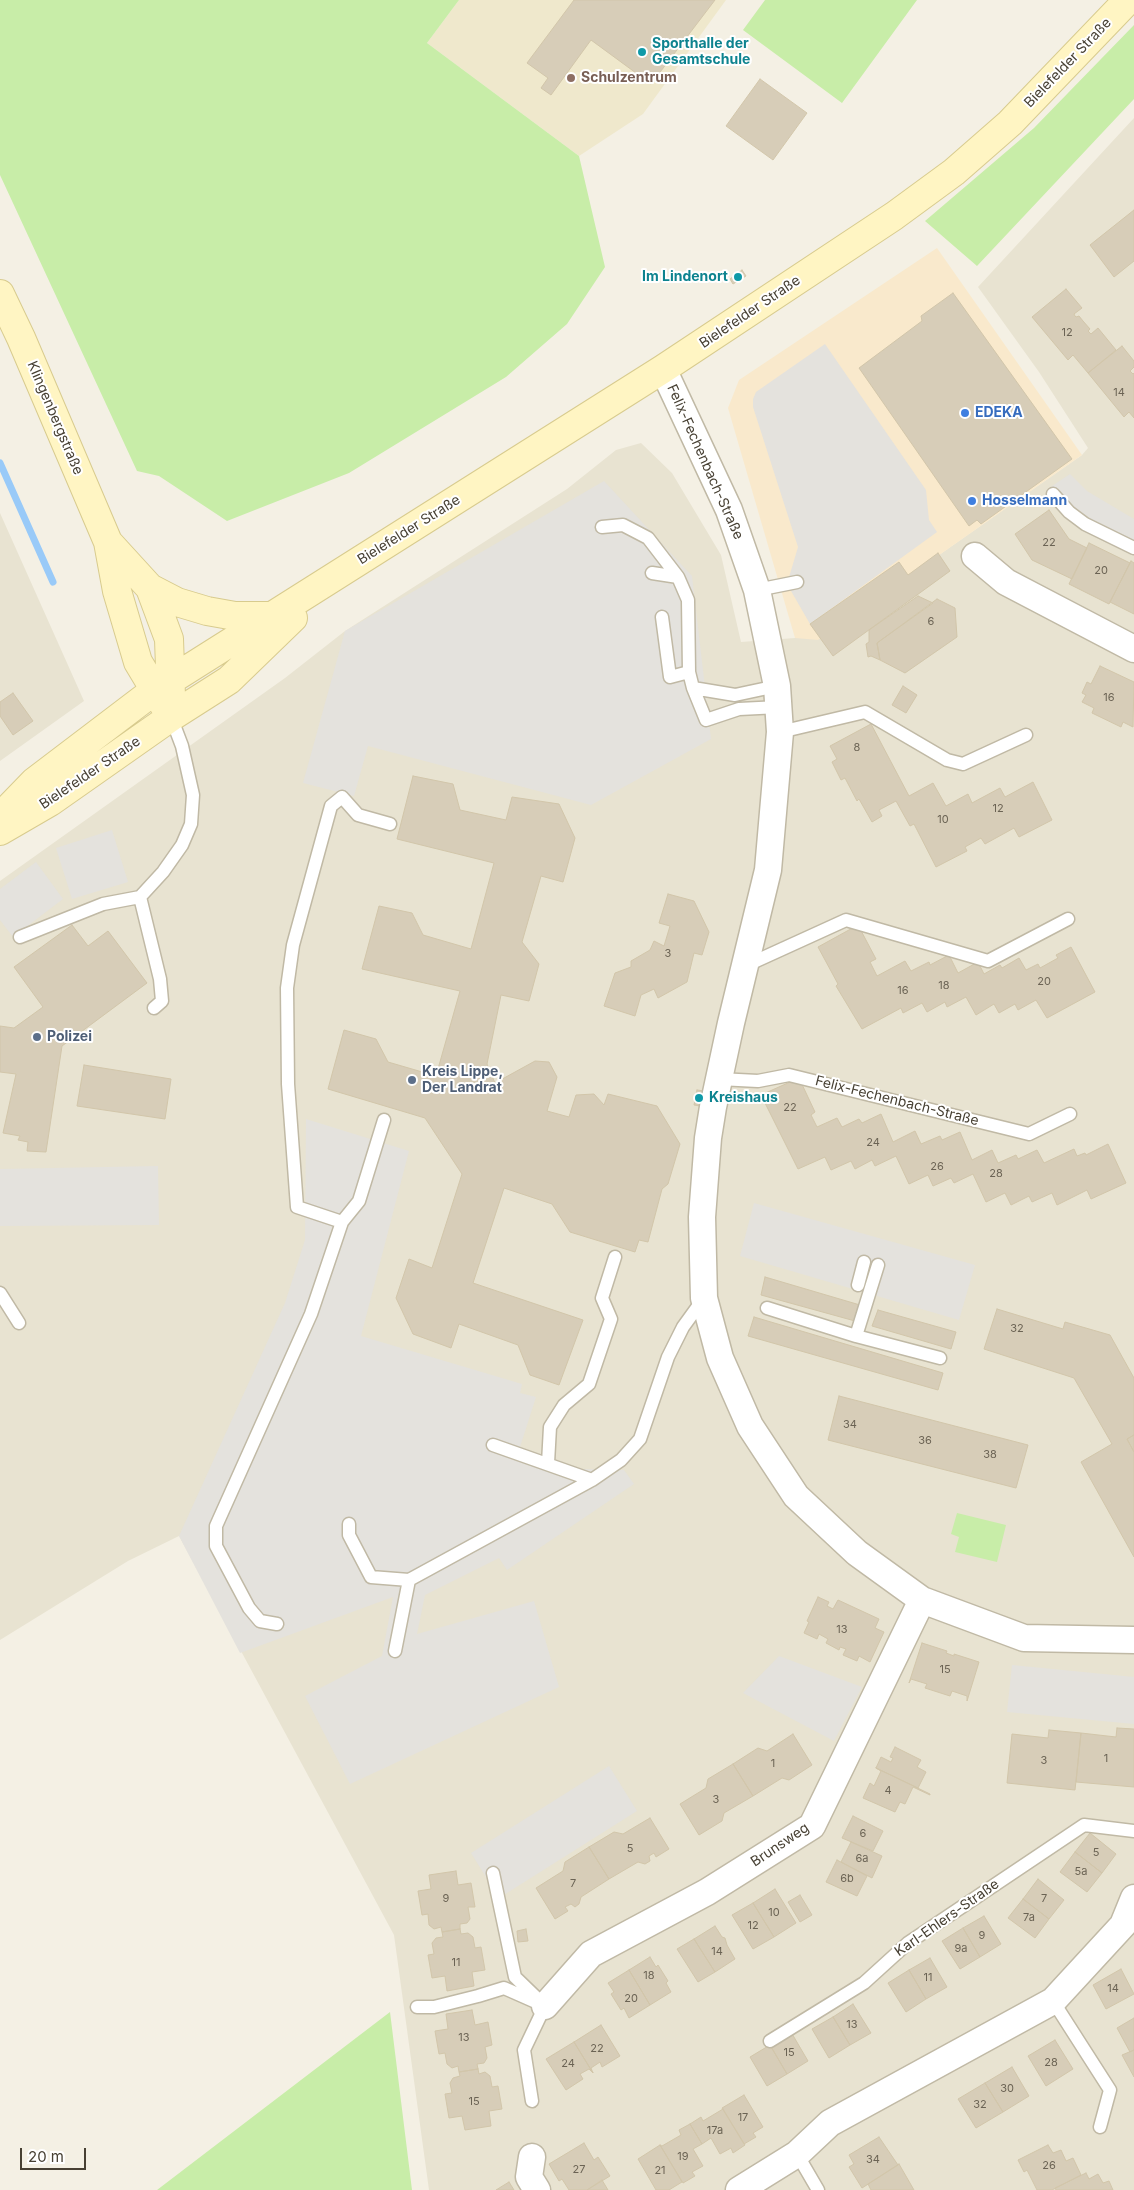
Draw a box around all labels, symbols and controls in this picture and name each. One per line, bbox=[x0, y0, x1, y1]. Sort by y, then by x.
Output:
street label: Bielefelder Straße bbox=[1021, 15, 1115, 111]
place label: Sporthalle der Gesamtschule bbox=[652, 36, 750, 68]
marker: Sporthalle der Gesamtschule bbox=[636, 46, 648, 58]
place label: Schulzentrum bbox=[581, 70, 677, 86]
marker: Schulzentrum bbox=[565, 72, 577, 84]
place label: Im Lindenort bbox=[642, 269, 728, 285]
marker: Im Lindenort bbox=[732, 271, 744, 283]
street label: Bielefelder Straße bbox=[696, 272, 804, 352]
house number: 12 bbox=[1061, 326, 1073, 340]
street label: Klingenbergstraße bbox=[23, 359, 87, 477]
street label: Felix-Fechenbach-Straße bbox=[663, 382, 747, 542]
house number: 14 bbox=[1113, 386, 1125, 400]
place label: EDEKA bbox=[975, 405, 1023, 421]
marker: EDEKA bbox=[959, 407, 971, 419]
street label: Bielefelder Straße bbox=[355, 492, 463, 568]
place label: Hosselmann bbox=[982, 493, 1067, 509]
marker: Hosselmann bbox=[966, 495, 978, 507]
house number: 22 bbox=[1042, 536, 1056, 550]
house number: 20 bbox=[1094, 564, 1108, 578]
house number: 6 bbox=[928, 615, 934, 629]
house number: 16 bbox=[1103, 691, 1115, 705]
street label: Bielefelder Straße bbox=[36, 733, 144, 813]
house number: 8 bbox=[854, 741, 860, 755]
house number: 12 bbox=[992, 802, 1004, 816]
house number: 10 bbox=[937, 813, 949, 827]
house number: 3 bbox=[665, 947, 671, 961]
house number: 20 bbox=[1037, 975, 1051, 989]
house number: 18 bbox=[938, 979, 950, 993]
house number: 16 bbox=[897, 984, 909, 998]
place label: Polizei bbox=[47, 1029, 92, 1045]
marker: Polizei bbox=[31, 1031, 43, 1043]
place label: Kreis Lippe, Der Landrat bbox=[422, 1064, 503, 1096]
street label: Felix-Fechenbach-Straße bbox=[814, 1073, 980, 1129]
marker: Kreis Lippe, Der Landrat bbox=[406, 1074, 418, 1086]
place label: Kreishaus bbox=[709, 1090, 778, 1106]
marker: Kreishaus bbox=[693, 1092, 705, 1104]
house number: 22 bbox=[783, 1101, 797, 1115]
house number: 24 bbox=[866, 1136, 880, 1150]
house number: 26 bbox=[930, 1160, 944, 1174]
house number: 28 bbox=[989, 1167, 1003, 1181]
house number: 32 bbox=[1010, 1322, 1024, 1336]
house number: 34 bbox=[843, 1418, 857, 1432]
house number: 36 bbox=[918, 1434, 932, 1448]
house number: 38 bbox=[983, 1448, 997, 1462]
house number: 13 bbox=[836, 1623, 848, 1637]
house number: 15 bbox=[939, 1663, 951, 1677]
house number: 1 bbox=[1104, 1752, 1108, 1766]
house number: 3 bbox=[1041, 1754, 1047, 1768]
house number: 1 bbox=[771, 1757, 775, 1771]
house number: 4 bbox=[884, 1784, 892, 1798]
house number: 3 bbox=[713, 1793, 719, 1807]
street label: Brunsweg bbox=[748, 1819, 812, 1871]
house number: 6 bbox=[860, 1827, 866, 1841]
house number: 5 bbox=[627, 1842, 633, 1856]
house number: 5 bbox=[1093, 1846, 1099, 1860]
house number: 6a bbox=[856, 1852, 868, 1866]
house number: 5a bbox=[1075, 1865, 1087, 1879]
house number: 6b bbox=[840, 1872, 854, 1886]
street label: Karl-Ehlers-Straße bbox=[892, 1876, 1002, 1960]
house number: 7 bbox=[570, 1877, 576, 1891]
house number: 9 bbox=[443, 1892, 449, 1906]
house number: 7 bbox=[1041, 1892, 1047, 1906]
house number: 10 bbox=[768, 1906, 780, 1920]
house number: 7a bbox=[1023, 1911, 1035, 1925]
house number: 12 bbox=[747, 1919, 759, 1933]
house number: 9 bbox=[979, 1929, 985, 1943]
house number: 9a bbox=[955, 1942, 967, 1956]
house number: 14 bbox=[711, 1945, 723, 1959]
house number: 11 bbox=[452, 1956, 460, 1970]
house number: 18 bbox=[643, 1969, 655, 1983]
house number: 11 bbox=[924, 1971, 932, 1985]
house number: 14 bbox=[1107, 1982, 1119, 1996]
house number: 20 bbox=[624, 1992, 638, 2006]
house number: 13 bbox=[846, 2018, 858, 2032]
house number: 13 bbox=[458, 2031, 470, 2045]
house number: 22 bbox=[590, 2042, 604, 2056]
house number: 15 bbox=[783, 2046, 795, 2060]
house number: 28 bbox=[1044, 2056, 1058, 2070]
house number: 24 bbox=[561, 2057, 575, 2071]
house number: 30 bbox=[1000, 2082, 1014, 2096]
house number: 15 bbox=[468, 2095, 480, 2109]
house number: 32 bbox=[973, 2098, 987, 2112]
house number: 17 bbox=[738, 2111, 748, 2125]
house number: 17a bbox=[707, 2124, 723, 2138]
scale bar bbox=[22, 2138, 89, 2170]
text: 20 m bbox=[28, 2147, 64, 2166]
house number: 19 bbox=[677, 2150, 689, 2164]
house number: 34 bbox=[866, 2153, 880, 2167]
house number: 26 bbox=[1042, 2159, 1056, 2173]
house number: 27 bbox=[573, 2163, 585, 2177]
house number: 21 bbox=[654, 2164, 666, 2178]

